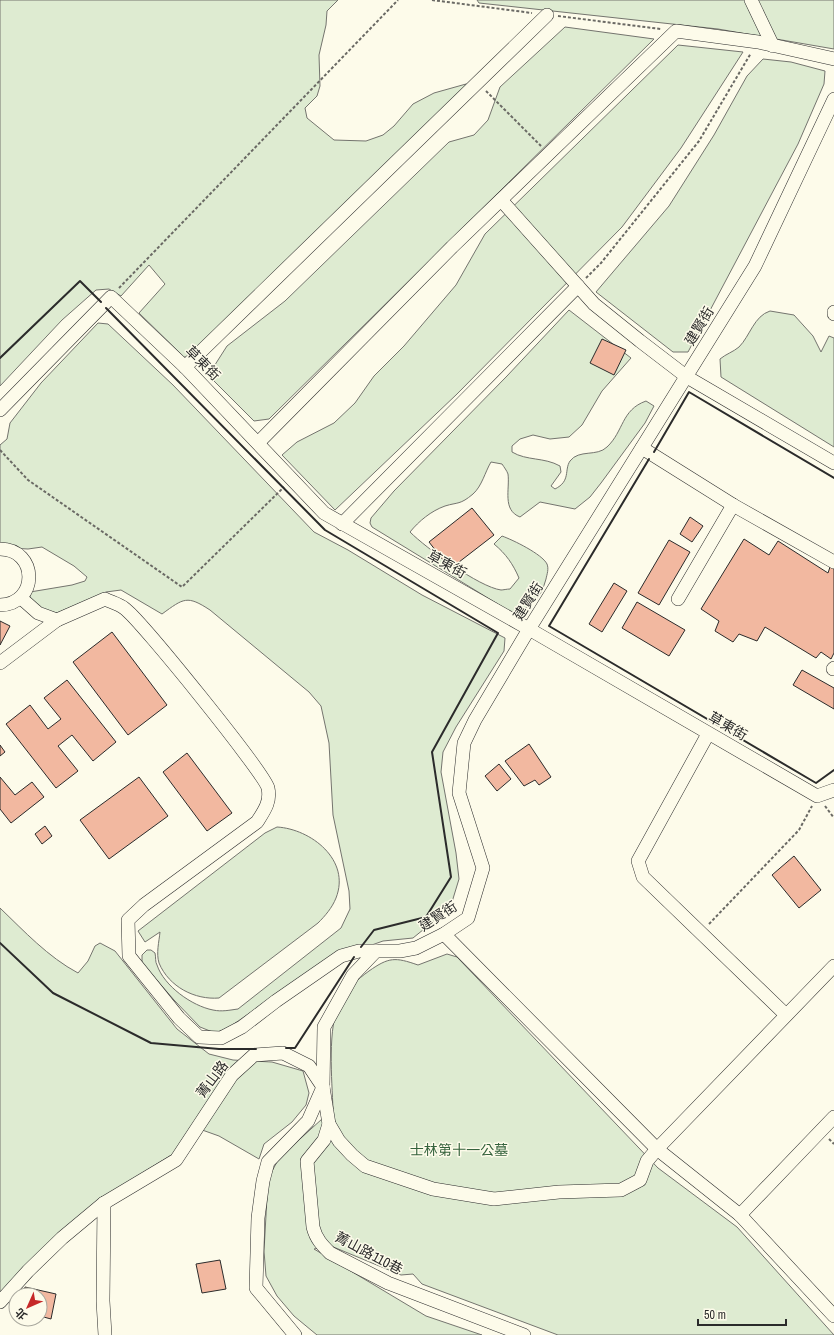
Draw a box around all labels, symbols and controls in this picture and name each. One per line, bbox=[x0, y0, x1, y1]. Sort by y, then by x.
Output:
street label: 建賢街 bbox=[680, 303, 718, 349]
street label: 草東街 bbox=[182, 342, 224, 384]
street label: 草東街 bbox=[424, 546, 470, 582]
street label: 建賢街 bbox=[509, 578, 547, 624]
street label: 草東街 bbox=[705, 708, 751, 744]
street label: 建賢街 bbox=[415, 897, 461, 935]
street label: 菁山路 bbox=[192, 1057, 232, 1101]
park label: 士林第十一公墓 bbox=[410, 1141, 508, 1159]
street label: 菁山路110巷 bbox=[332, 1228, 406, 1278]
north arrow bbox=[8, 1287, 48, 1327]
scale bar bbox=[698, 1301, 786, 1327]
text: 北 bbox=[12, 1305, 30, 1323]
text: 50 m bbox=[704, 1307, 726, 1323]

